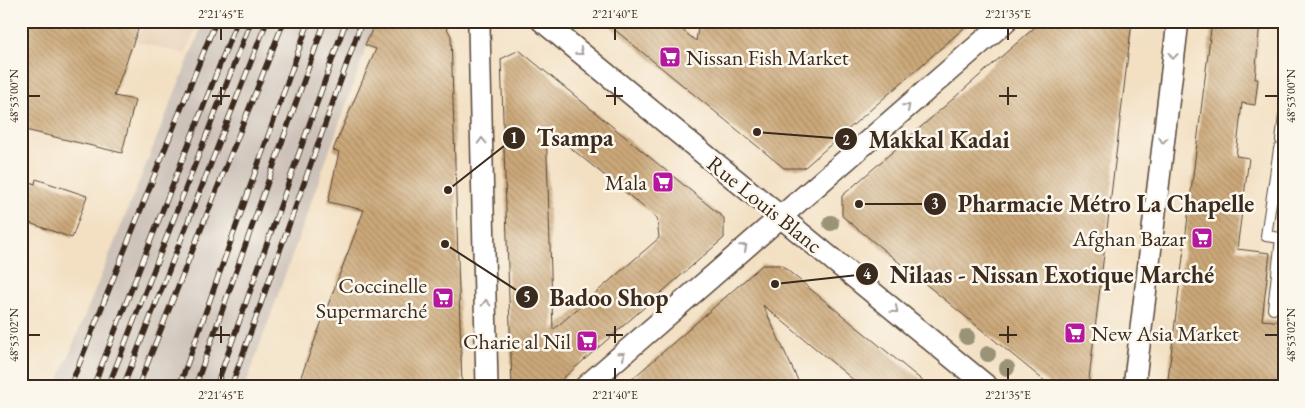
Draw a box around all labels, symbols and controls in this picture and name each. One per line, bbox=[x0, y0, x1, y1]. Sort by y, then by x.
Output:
text: 2°21'45"E bbox=[198, 6, 244, 22]
text: 2°21'40"E bbox=[592, 6, 638, 22]
text: 2°21'35"E bbox=[985, 6, 1031, 22]
place label: Nissan Fish Market bbox=[686, 43, 849, 72]
supermarket icon: Nissan Fish Market bbox=[658, 45, 682, 69]
one-way arrow bbox=[574, 47, 583, 56]
one-way arrow bbox=[1168, 53, 1179, 61]
text: 48°53'00"N bbox=[6, 69, 22, 123]
text: 48°53'00"N bbox=[1283, 69, 1299, 123]
one-way arrow bbox=[901, 103, 910, 112]
callout: Tsampa bbox=[502, 118, 623, 157]
callout: Makkal Kadai bbox=[834, 120, 1020, 159]
text: Tsampa bbox=[537, 122, 614, 153]
text: Makkal Kadai bbox=[869, 124, 1009, 155]
text: 1 bbox=[510, 128, 518, 147]
text: 2 bbox=[842, 130, 850, 149]
one-way arrow bbox=[477, 136, 487, 144]
one-way arrow bbox=[1158, 136, 1169, 144]
street label: Rue Louis Blanc bbox=[701, 149, 828, 260]
place label: Mala bbox=[605, 168, 647, 197]
supermarket icon: Mala bbox=[651, 170, 675, 194]
callout: Pharmacie Métro La Chapelle bbox=[923, 184, 1264, 223]
text: Pharmacie Métro La Chapelle bbox=[958, 188, 1254, 219]
text: 3 bbox=[931, 194, 939, 213]
place label: Afghan Bazar bbox=[1071, 224, 1187, 253]
supermarket icon: Afghan Bazar bbox=[1190, 226, 1214, 250]
one-way arrow bbox=[738, 244, 747, 253]
callout: Nilaas - Nissan Exotique Marché bbox=[855, 255, 1224, 294]
text: Nilaas - Nissan Exotique Marché bbox=[890, 259, 1214, 291]
text: 4 bbox=[863, 264, 872, 283]
place label: Coccinelle Supermarché bbox=[316, 271, 427, 325]
callout: Badoo Shop bbox=[515, 278, 679, 317]
text: Badoo Shop bbox=[550, 282, 668, 313]
supermarket icon: Coccinelle Supermarché bbox=[431, 286, 455, 310]
text: 5 bbox=[523, 287, 531, 306]
one-way arrow bbox=[480, 299, 491, 307]
one-way arrow bbox=[889, 304, 898, 313]
text: 48°53'02"N bbox=[6, 308, 22, 362]
text: 48°53'02"N bbox=[1283, 308, 1299, 362]
place label: New Asia Market bbox=[1091, 319, 1239, 348]
supermarket icon: New Asia Market bbox=[1063, 321, 1087, 345]
place label: Charie al Nil bbox=[463, 327, 571, 356]
supermarket icon: Charie al Nil bbox=[575, 329, 599, 353]
one-way arrow bbox=[616, 352, 625, 360]
text: 2°21'45"E bbox=[198, 387, 244, 403]
text: 2°21'40"E bbox=[592, 387, 638, 403]
text: 2°21'35"E bbox=[985, 387, 1031, 403]

